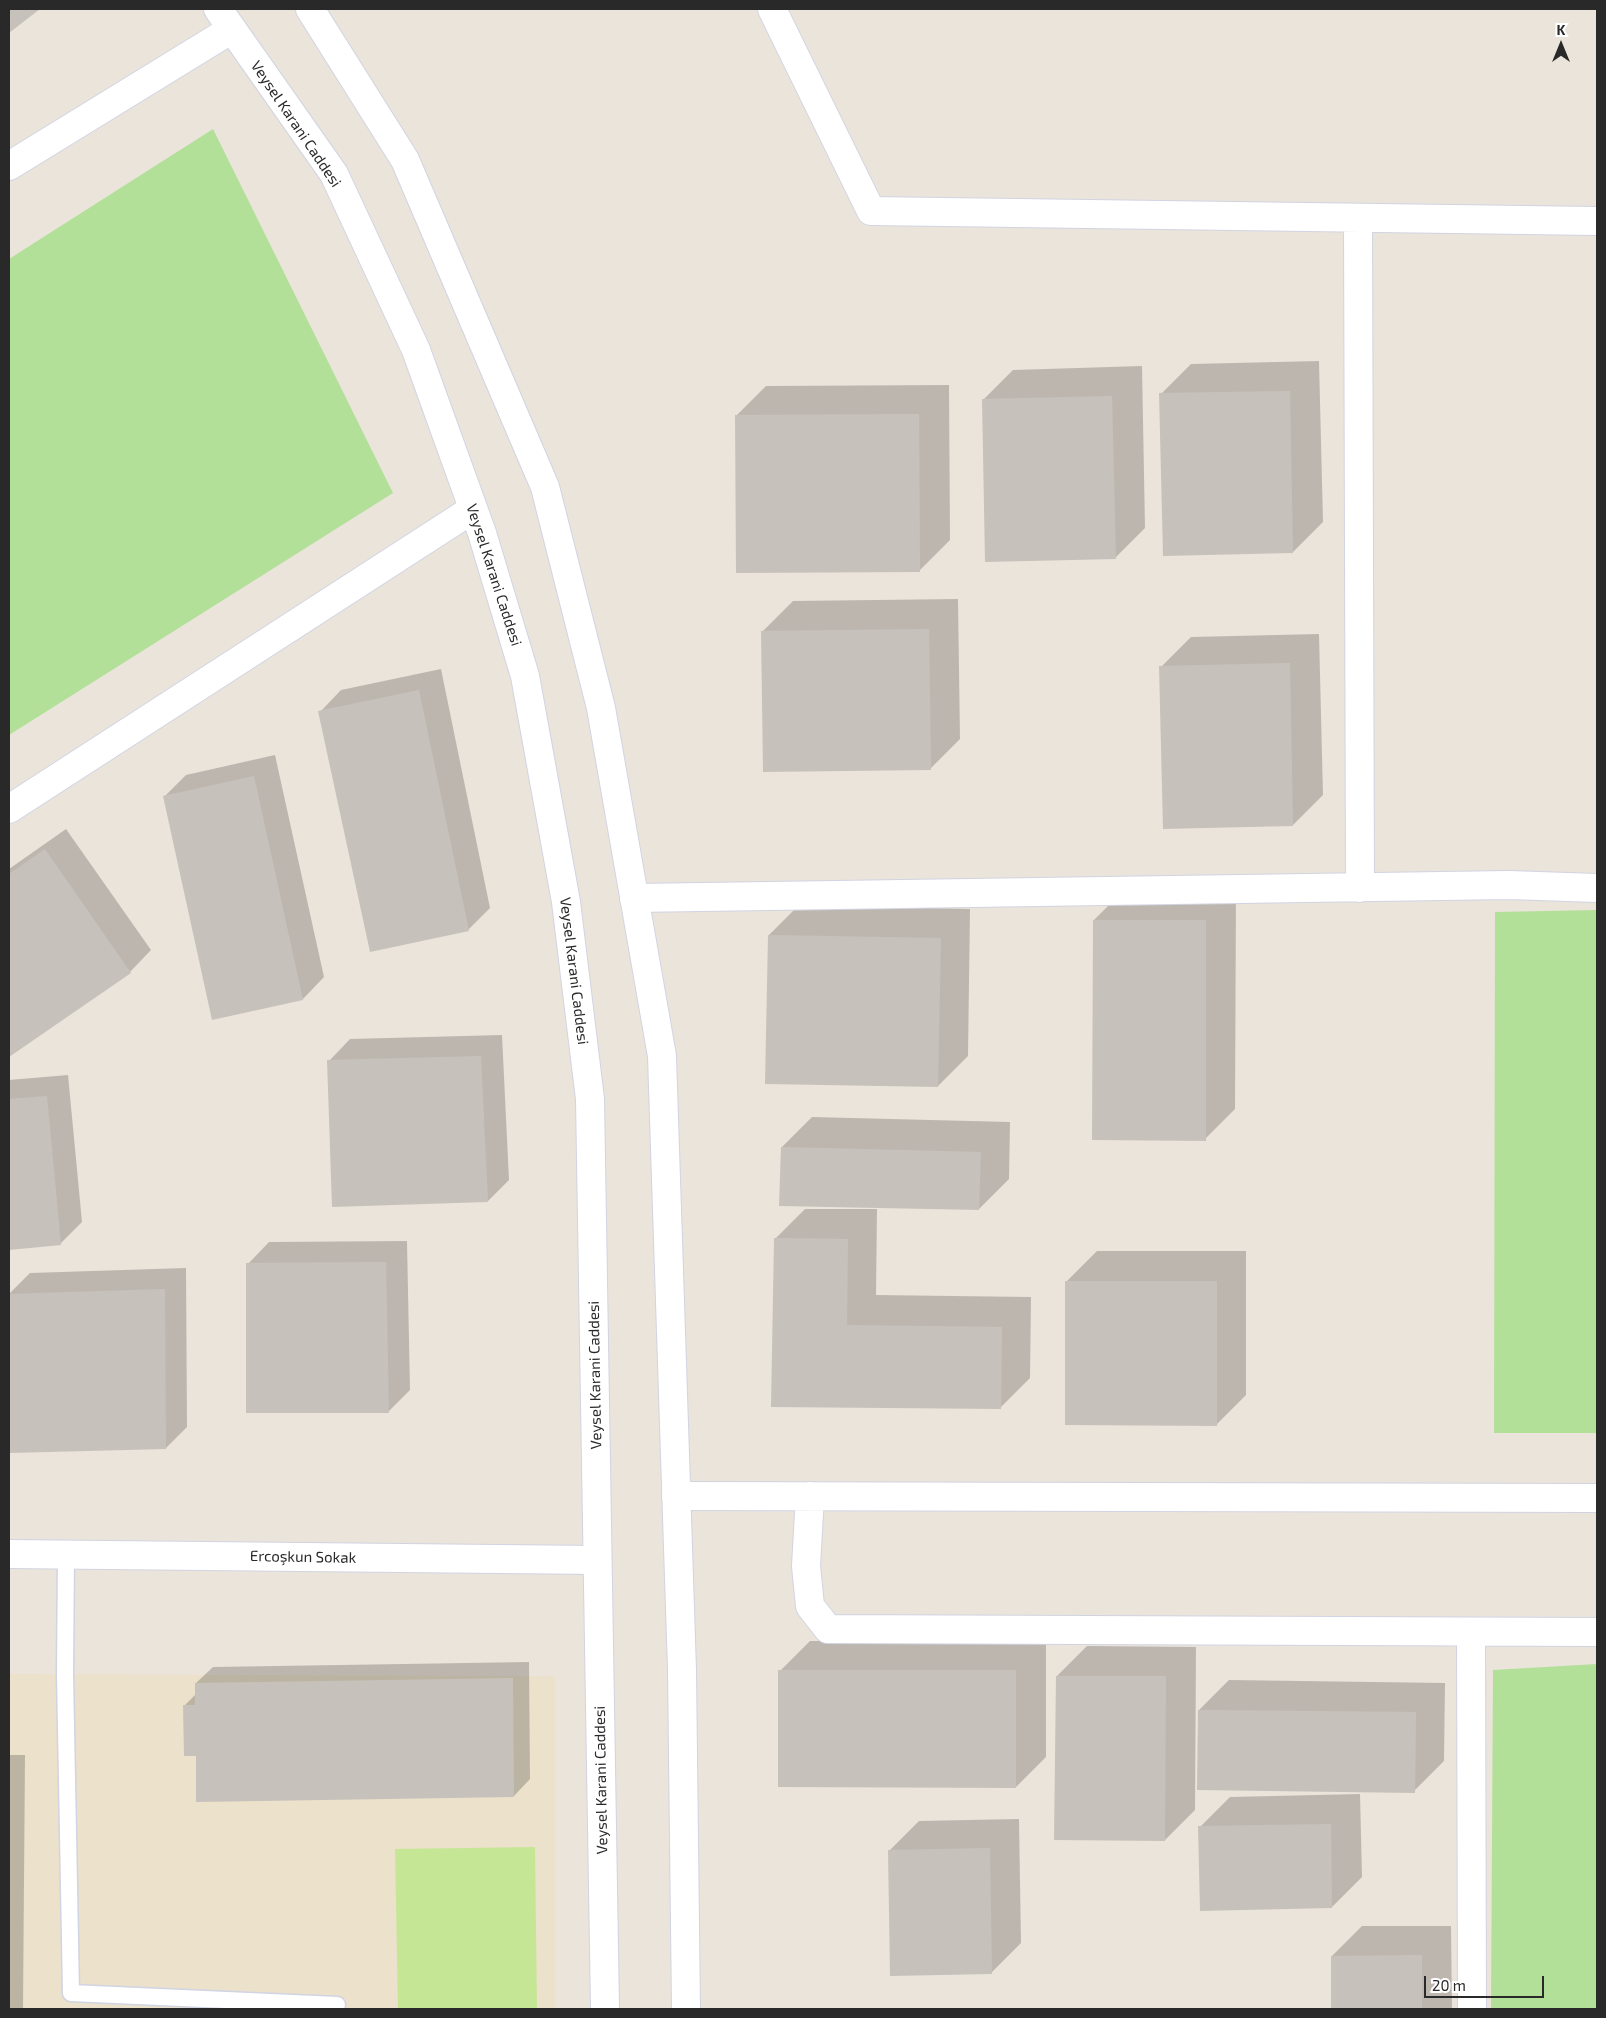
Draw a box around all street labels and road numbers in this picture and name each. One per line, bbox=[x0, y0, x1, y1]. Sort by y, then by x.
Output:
street label: Veysel Karani Caddesi bbox=[247, 57, 345, 191]
street label: Veysel Karani Caddesi bbox=[462, 502, 526, 648]
street label: Veysel Karani Caddesi bbox=[556, 896, 592, 1046]
street label: Veysel Karani Caddesi bbox=[585, 1301, 605, 1449]
street label: Ercoşkun Sokak bbox=[250, 1547, 356, 1567]
street label: Veysel Karani Caddesi bbox=[591, 1706, 611, 1854]

